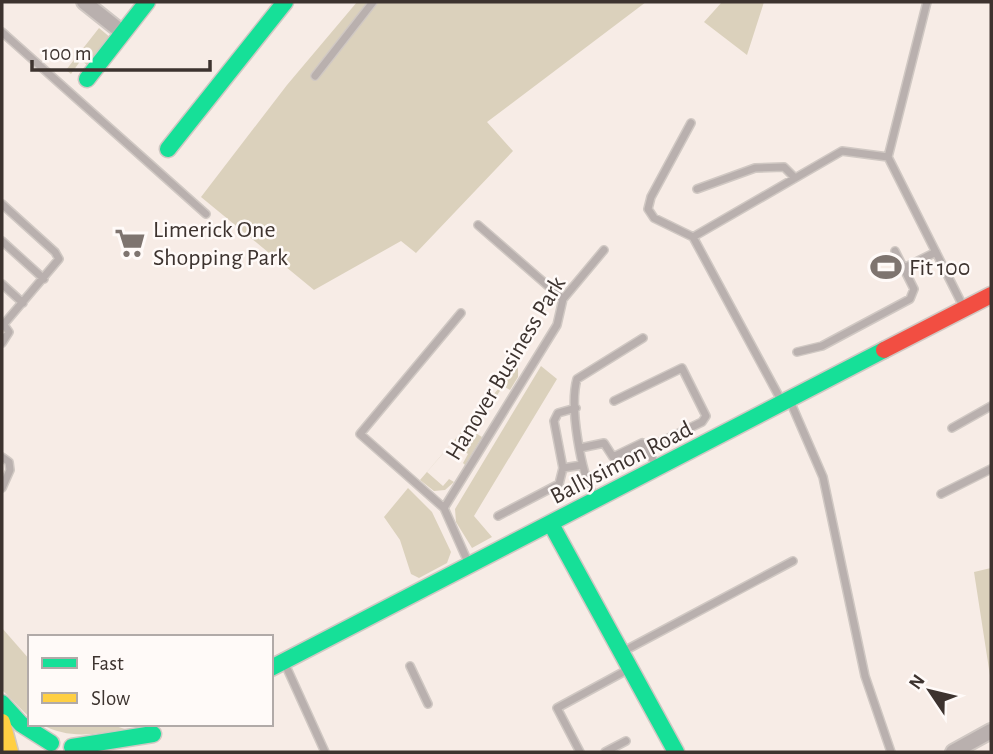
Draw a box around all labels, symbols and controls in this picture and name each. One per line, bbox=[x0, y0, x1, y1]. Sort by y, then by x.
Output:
scale bar bbox=[32, 28, 210, 72]
text: 100 m bbox=[42, 43, 92, 64]
place label: Limerick One Shopping Park bbox=[153, 218, 288, 270]
supermarket icon: Limerick One Shopping Park bbox=[113, 226, 147, 260]
sports icon: Fit 100 bbox=[869, 250, 903, 284]
place label: Fit 100 bbox=[909, 256, 970, 280]
street label: Hanover Business Park bbox=[442, 272, 570, 465]
street label: Ballysimon Road bbox=[547, 417, 696, 509]
legend bbox=[28, 635, 273, 726]
text: Fast bbox=[91, 653, 124, 674]
north arrow bbox=[895, 656, 965, 726]
text: N bbox=[906, 671, 929, 693]
text: Slow bbox=[91, 688, 130, 709]

